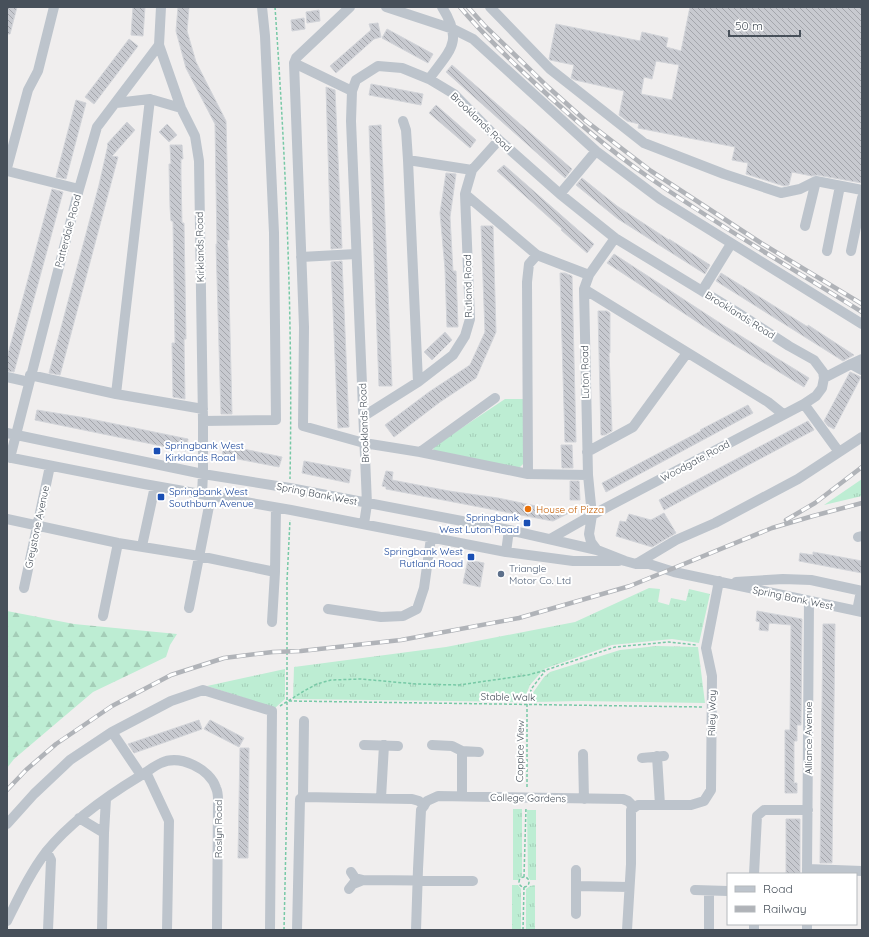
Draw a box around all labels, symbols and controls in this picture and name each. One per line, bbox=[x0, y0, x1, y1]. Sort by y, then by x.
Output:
scale bar bbox=[729, 12, 800, 38]
text: 50 m bbox=[735, 18, 763, 33]
street label: Brooklands Road bbox=[448, 90, 514, 154]
street label: Patterdale Road bbox=[52, 193, 84, 269]
street label: Kirklands Road bbox=[193, 212, 207, 282]
street label: Rutland Road bbox=[461, 254, 475, 318]
street label: Brooklands Road bbox=[703, 288, 777, 342]
street label: Luton Road bbox=[578, 345, 592, 399]
street label: Brooklands Road bbox=[356, 383, 372, 463]
street label: Woodgate Road bbox=[658, 437, 732, 485]
place label: Springbank West Kirklands Road bbox=[165, 439, 245, 464]
marker: Springbank West Kirklands Road bbox=[152, 446, 162, 456]
street label: Spring Bank West bbox=[275, 480, 359, 508]
street label: Greystone Avenue bbox=[22, 484, 52, 570]
place label: Springbank West Southburn Avenue bbox=[169, 485, 254, 510]
marker: Springbank West Southburn Avenue bbox=[156, 492, 166, 502]
place label: House of Pizza bbox=[536, 503, 604, 516]
marker: House of Pizza bbox=[523, 504, 533, 514]
place label: Springbank West Luton Road bbox=[439, 511, 519, 536]
marker: Springbank West Luton Road bbox=[522, 518, 532, 528]
place label: Springbank West Rutland Road bbox=[384, 545, 464, 570]
marker: Springbank West Rutland Road bbox=[466, 552, 476, 562]
place label: Triangle Motor Co. Ltd bbox=[509, 562, 571, 587]
marker: Triangle Motor Co. Ltd bbox=[496, 569, 506, 579]
street label: Spring Bank West bbox=[751, 583, 835, 613]
street label: Stable Walk bbox=[480, 690, 536, 704]
street label: Riley Way bbox=[705, 690, 719, 736]
street label: Alliance Avenue bbox=[802, 701, 815, 774]
street label: Coppice View bbox=[513, 719, 527, 782]
street label: College Gardens bbox=[490, 791, 566, 805]
street label: Roslyn Road bbox=[212, 800, 225, 858]
legend bbox=[727, 873, 857, 925]
text: Road bbox=[763, 881, 793, 896]
text: Railway bbox=[763, 901, 807, 916]

